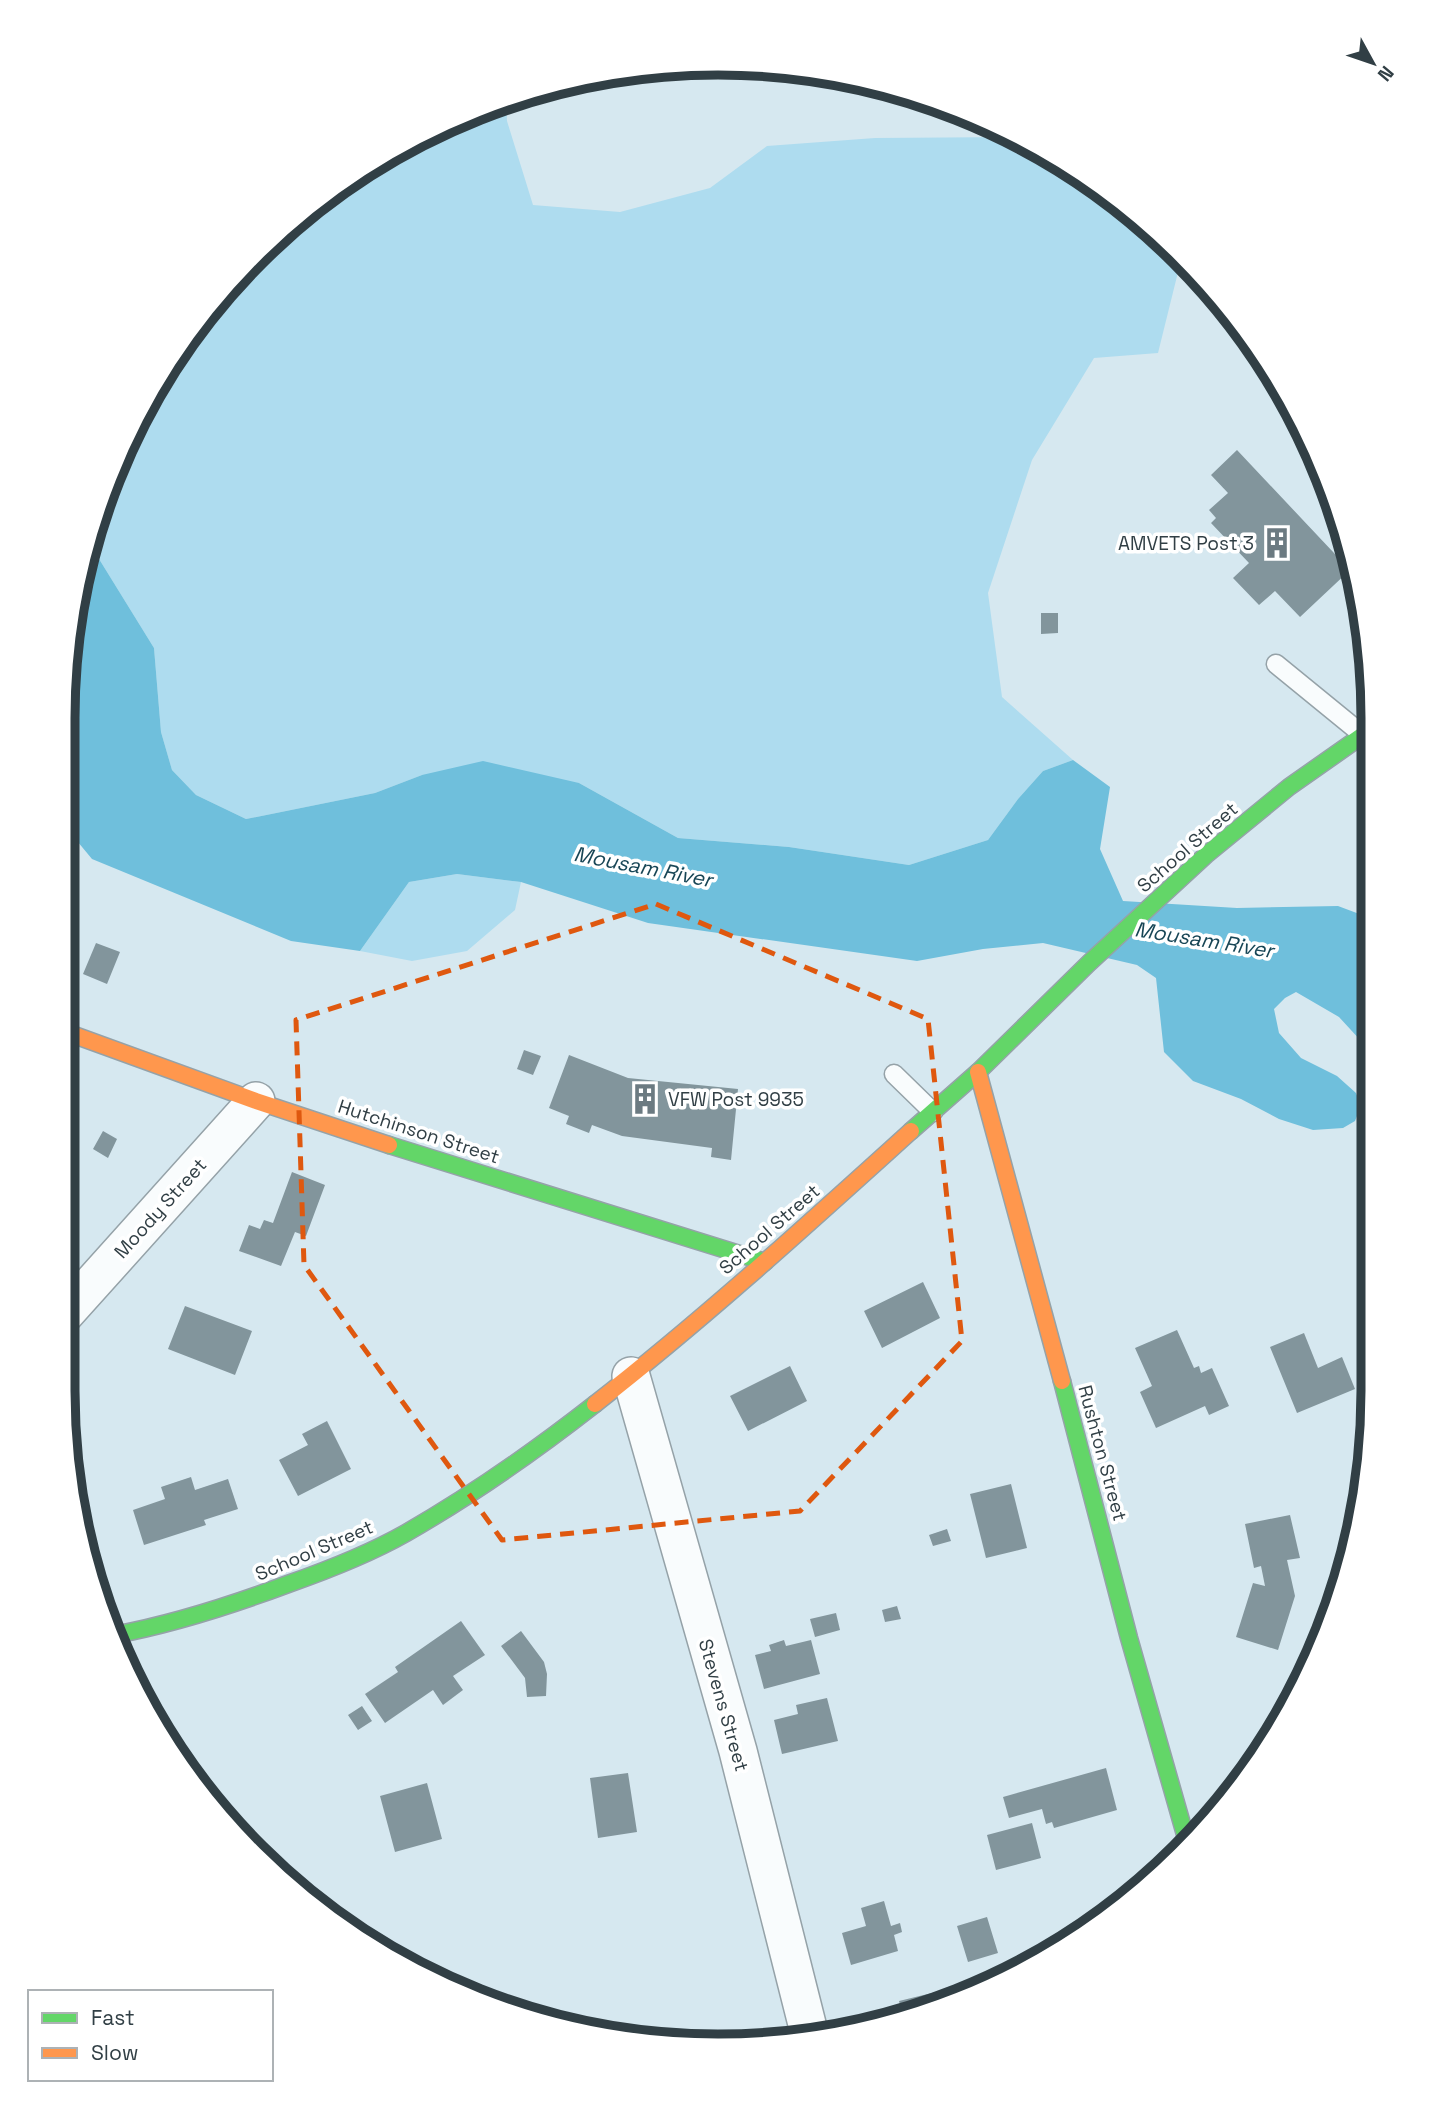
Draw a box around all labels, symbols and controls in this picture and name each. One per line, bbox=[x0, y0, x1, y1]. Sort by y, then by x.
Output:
north arrow bbox=[1338, 28, 1408, 98]
text: N bbox=[1372, 61, 1399, 87]
building icon: AMVETS Post 3 bbox=[1260, 526, 1294, 560]
place label: AMVETS Post 3 bbox=[1118, 531, 1254, 556]
street label: School Street bbox=[1132, 797, 1243, 898]
water label: Mousam River bbox=[572, 840, 716, 894]
water label: Mousam River bbox=[1133, 915, 1277, 964]
building icon: VFW Post 9935 bbox=[628, 1082, 662, 1116]
place label: VFW Post 9935 bbox=[668, 1087, 804, 1112]
street label: Hutchinson Street bbox=[335, 1094, 503, 1169]
street label: Moody Street bbox=[109, 1153, 212, 1264]
street label: School Street bbox=[714, 1179, 825, 1280]
street label: Rushton Street bbox=[1072, 1382, 1133, 1524]
street label: School Street bbox=[251, 1514, 377, 1587]
street label: Stevens Street bbox=[693, 1636, 754, 1774]
legend bbox=[28, 1990, 273, 2081]
text: Fast bbox=[91, 2004, 135, 2031]
text: Slow bbox=[91, 2039, 139, 2066]

